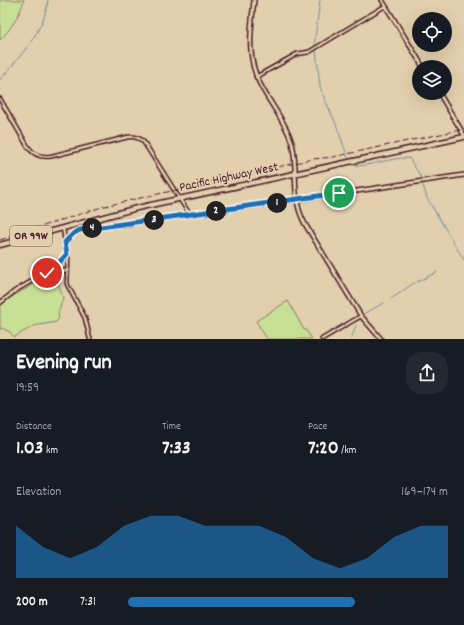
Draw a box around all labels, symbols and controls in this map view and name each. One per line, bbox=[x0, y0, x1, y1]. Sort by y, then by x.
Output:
map controls bbox=[412, 12, 452, 100]
button: locate bbox=[412, 12, 452, 52]
button: layers bbox=[412, 60, 452, 100]
street label: Pacific Highway West bbox=[178, 158, 280, 198]
pin bbox=[322, 176, 356, 210]
icon: arrive bbox=[328, 182, 350, 204]
pin: 1 bbox=[267, 193, 287, 213]
text: 1 bbox=[276, 195, 278, 211]
pin: 2 bbox=[206, 201, 226, 221]
text: 2 bbox=[214, 203, 218, 219]
pin: 3 bbox=[144, 210, 164, 230]
text: 3 bbox=[152, 212, 156, 228]
pin: 4 bbox=[82, 218, 102, 238]
text: 4 bbox=[90, 220, 94, 236]
road number: OR 99W bbox=[10, 226, 52, 246]
pin bbox=[30, 256, 64, 290]
icon: check bbox=[36, 262, 58, 284]
text: Evening run bbox=[16, 348, 112, 379]
button: share bbox=[406, 352, 448, 394]
text: 19:59 bbox=[16, 379, 39, 398]
text: Distance bbox=[16, 419, 52, 435]
text: Time bbox=[162, 419, 181, 435]
text: Pace bbox=[308, 419, 327, 435]
text: 1.03 bbox=[16, 435, 43, 463]
text: 7:33 bbox=[162, 435, 191, 463]
text: 7:20 bbox=[308, 435, 339, 463]
text: km bbox=[43, 443, 58, 459]
text: /km bbox=[339, 443, 356, 459]
text: Elevation bbox=[16, 483, 61, 502]
text: 169–174 m bbox=[401, 483, 448, 502]
text: 200 m bbox=[16, 593, 48, 612]
text: 7:31 bbox=[80, 593, 96, 612]

